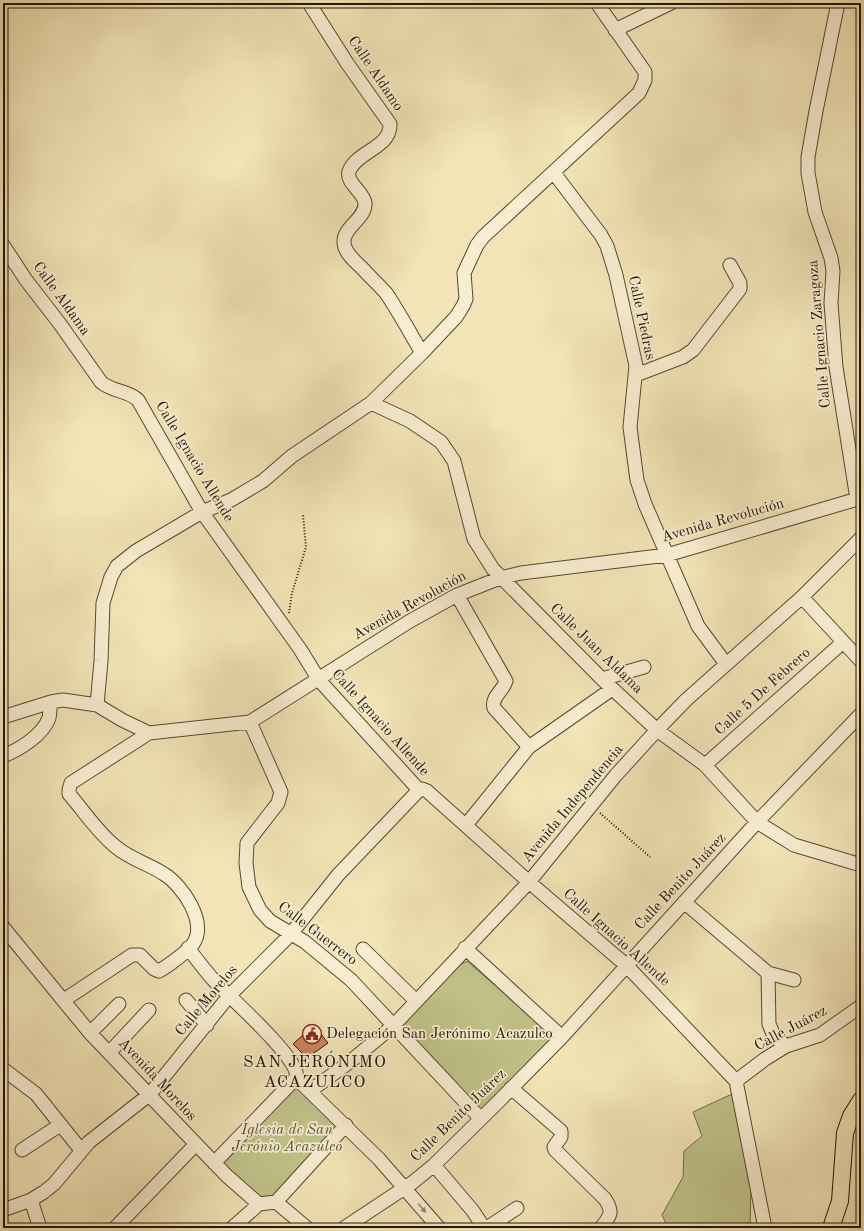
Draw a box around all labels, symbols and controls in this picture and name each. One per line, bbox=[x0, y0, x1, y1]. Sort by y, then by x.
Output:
street label: Calle Aldamo bbox=[345, 34, 405, 114]
street label: Calle Ignacio Zaragoza bbox=[806, 259, 834, 409]
street label: Calle Aldama bbox=[29, 260, 93, 339]
street label: Calle Piedras bbox=[625, 275, 657, 361]
street label: Calle Ignacio Allende bbox=[152, 399, 236, 525]
street label: Avenida Revolución bbox=[660, 496, 786, 546]
street label: Avenida Revolución bbox=[351, 569, 469, 643]
street label: Calle Juan Aldama bbox=[547, 601, 646, 697]
street label: Calle 5 De Febrero bbox=[712, 645, 814, 739]
street label: Calle Ignacio Allende bbox=[328, 667, 432, 779]
street label: Avenida Independencia bbox=[520, 742, 627, 866]
street label: Calle Benito Juárez bbox=[633, 831, 729, 933]
street label: Calle Ignacio Allende bbox=[560, 886, 672, 990]
street label: Calle Guerrero bbox=[274, 899, 360, 969]
street label: Calle Morelos bbox=[173, 963, 241, 1039]
street label: Calle Juárez bbox=[752, 1004, 830, 1054]
public building icon: Delegación San Jerónimo Acazulco bbox=[301, 1023, 323, 1045]
place label: Delegación San Jerónimo Acazulco bbox=[326, 1027, 553, 1042]
street label: Avenida Morelos bbox=[115, 1036, 199, 1124]
district label: SAN JERÓNIMO ACAZULCO bbox=[243, 1050, 387, 1091]
street label: Calle Benito Juárez bbox=[408, 1067, 510, 1165]
park label: Iglesia de San Jerónio Acazulco bbox=[232, 1123, 342, 1155]
one-way arrow bbox=[417, 1203, 426, 1214]

